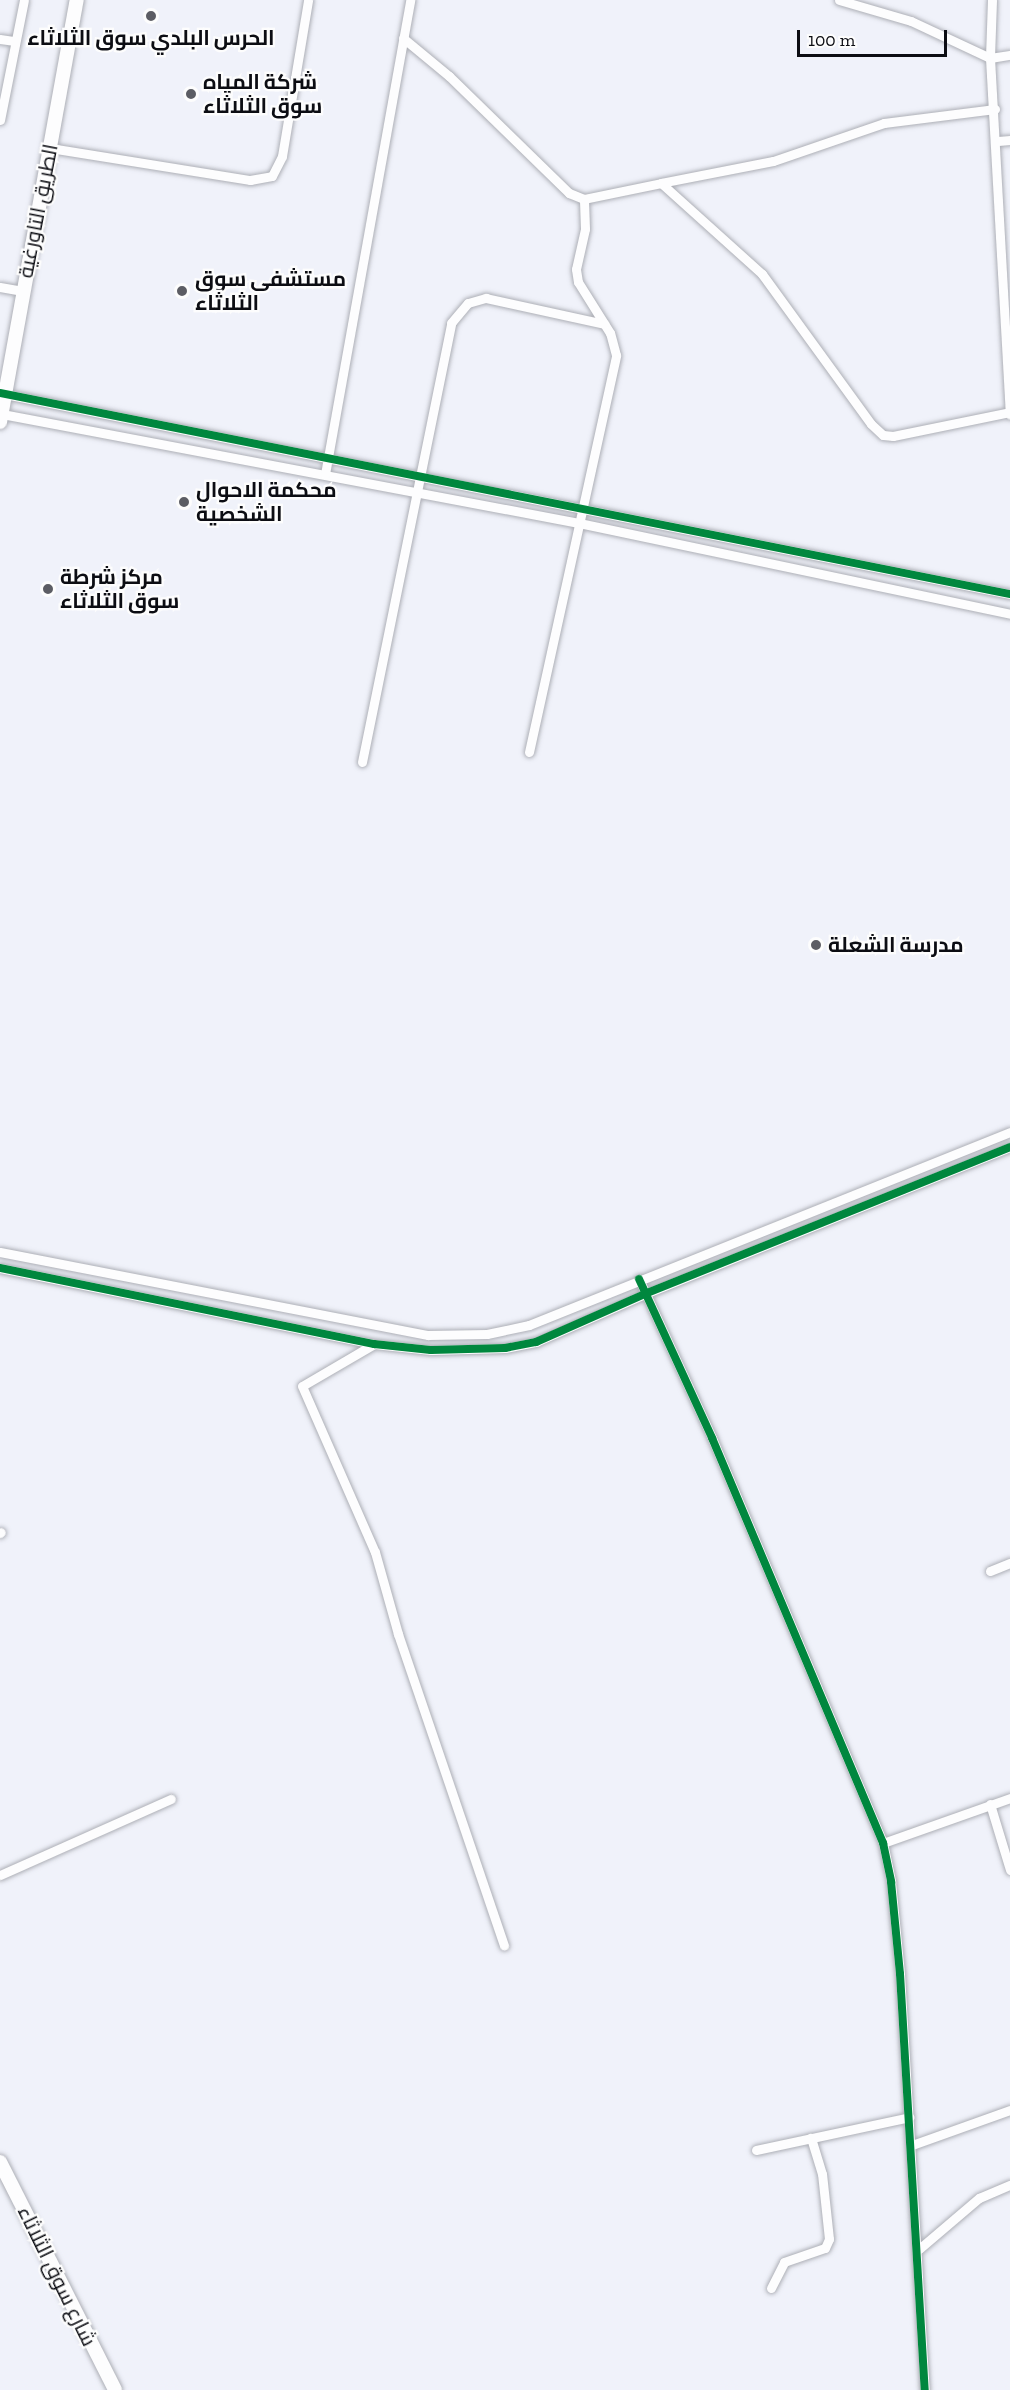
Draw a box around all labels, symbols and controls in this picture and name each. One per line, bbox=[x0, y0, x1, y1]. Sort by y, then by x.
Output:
marker: الحرس البلدي سوق الثلاثاء bbox=[144, 9, 158, 23]
scale bar bbox=[800, 18, 950, 56]
place label: الحرس البلدي سوق الثلاثاء bbox=[27, 25, 275, 51]
text: 100 m bbox=[808, 29, 855, 51]
place label: شركة المياه سوق الثلاثاء bbox=[203, 69, 322, 119]
marker: شركة المياه سوق الثلاثاء bbox=[184, 87, 198, 101]
street label: الطريق التاورغية bbox=[13, 142, 63, 280]
place label: مستشفى سوق الثلاثاء bbox=[195, 266, 346, 316]
marker: مستشفى سوق الثلاثاء bbox=[173, 282, 191, 300]
place label: محكمة الاحوال الشخصية bbox=[196, 477, 337, 527]
marker: محكمة الاحوال الشخصية bbox=[177, 495, 191, 509]
place label: مركز شرطة سوق الثلاثاء bbox=[60, 564, 179, 614]
marker: مركز شرطة سوق الثلاثاء bbox=[41, 582, 55, 596]
place label: مدرسة الشعلة bbox=[828, 932, 964, 958]
marker: مدرسة الشعلة bbox=[809, 938, 823, 952]
street label: شارع سوق الثلاثاء bbox=[12, 2202, 102, 2350]

